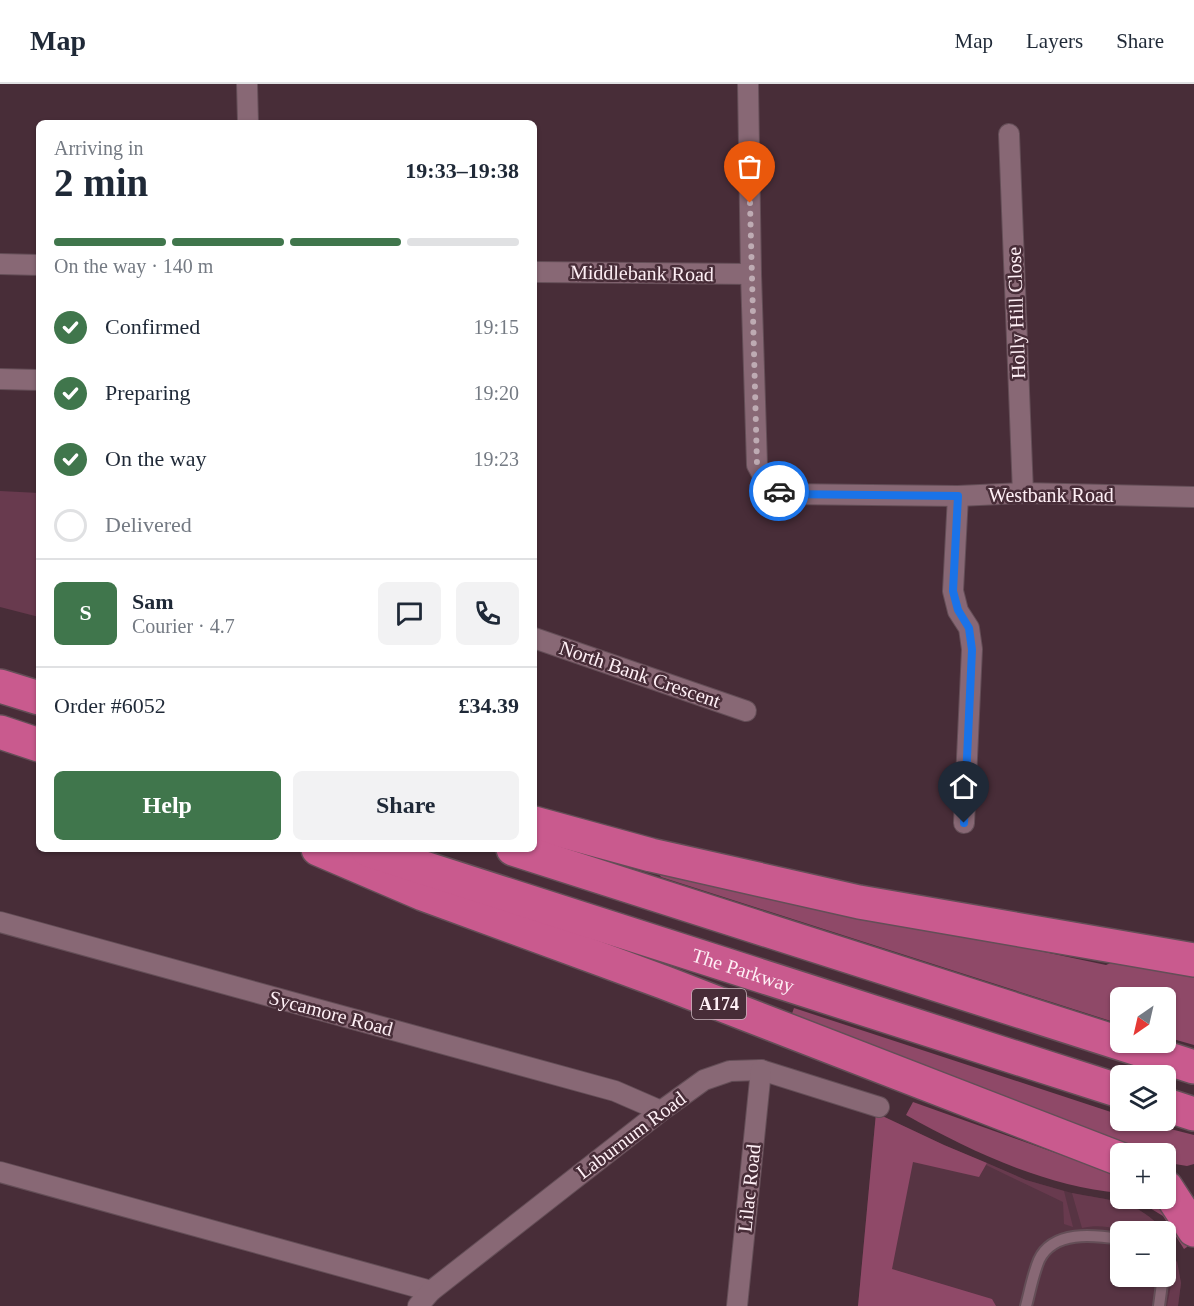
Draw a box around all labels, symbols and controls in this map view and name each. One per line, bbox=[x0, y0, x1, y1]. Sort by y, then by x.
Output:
text: Map bbox=[30, 25, 86, 56]
text: Map bbox=[955, 29, 993, 53]
text: Layers bbox=[1026, 29, 1083, 53]
text: Share bbox=[1116, 29, 1164, 53]
text: Arriving in bbox=[54, 137, 143, 159]
pin bbox=[724, 141, 775, 203]
icon: bag bbox=[733, 150, 766, 183]
text: 19:33–19:38 bbox=[405, 158, 519, 183]
text: 2 min bbox=[54, 161, 148, 204]
street label: Holly Hill Close bbox=[1003, 246, 1030, 379]
text: On the way · 140 m bbox=[54, 255, 213, 277]
street label: Middlebank Road bbox=[570, 261, 714, 285]
icon: check bbox=[54, 311, 87, 344]
text: Confirmed bbox=[105, 314, 200, 339]
text: 19:15 bbox=[473, 316, 519, 338]
icon: check bbox=[54, 377, 87, 410]
text: Preparing bbox=[105, 380, 191, 405]
text: 19:20 bbox=[473, 382, 519, 404]
icon: check bbox=[54, 443, 87, 476]
text: On the way bbox=[105, 446, 206, 471]
text: 19:23 bbox=[473, 448, 519, 470]
courier bbox=[749, 461, 809, 521]
icon: car bbox=[763, 475, 796, 508]
street label: Westbank Road bbox=[988, 484, 1114, 506]
text: Delivered bbox=[105, 512, 192, 537]
button: chat bbox=[378, 582, 441, 645]
button: phone bbox=[456, 582, 519, 645]
text: Sam bbox=[132, 589, 174, 614]
text: S bbox=[79, 600, 92, 625]
text: Courier · 4.7 bbox=[132, 615, 235, 637]
street label: North Bank Crescent bbox=[557, 636, 724, 712]
text: Order #6052 bbox=[54, 693, 166, 718]
text: £34.39 bbox=[459, 693, 519, 718]
pin bbox=[938, 761, 989, 823]
icon: home bbox=[947, 770, 980, 803]
button: Help bbox=[54, 771, 281, 840]
button: Share bbox=[293, 771, 519, 840]
street label: The Parkway bbox=[689, 944, 797, 998]
street label: Sycamore Road bbox=[266, 986, 395, 1041]
north arrow bbox=[1110, 987, 1176, 1053]
map controls bbox=[1110, 987, 1176, 1287]
road number: A174 bbox=[692, 989, 746, 1019]
button: layers bbox=[1110, 1065, 1176, 1131]
street label: Laburnum Road bbox=[572, 1087, 690, 1183]
street label: Lilac Road bbox=[733, 1143, 765, 1233]
button: + bbox=[1110, 1143, 1176, 1209]
button: − bbox=[1110, 1221, 1176, 1287]

